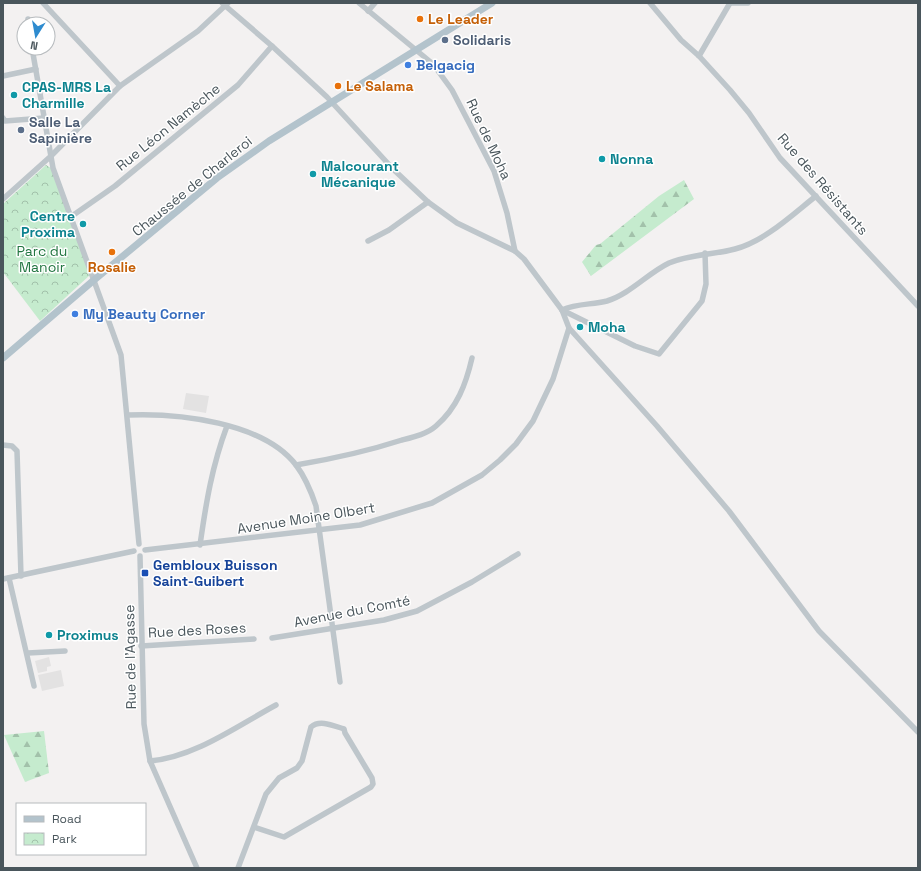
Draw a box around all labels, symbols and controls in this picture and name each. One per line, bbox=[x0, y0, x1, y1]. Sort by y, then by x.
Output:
place label: Le Leader bbox=[428, 10, 494, 28]
marker: Le Leader bbox=[415, 14, 425, 24]
north arrow bbox=[16, 16, 56, 56]
place label: Solidaris bbox=[453, 31, 511, 49]
marker: Solidaris bbox=[440, 35, 450, 45]
text: N bbox=[29, 38, 39, 53]
place label: Belgacig bbox=[416, 56, 475, 74]
marker: Belgacig bbox=[403, 60, 413, 70]
place label: Le Salama bbox=[346, 77, 414, 95]
place label: CPAS-MRS La Charmille bbox=[22, 78, 111, 112]
street label: Rue Léon Namèche bbox=[112, 79, 224, 175]
marker: Le Salama bbox=[333, 81, 343, 91]
marker: CPAS-MRS La Charmille bbox=[9, 90, 19, 100]
street label: Rue de Moha bbox=[462, 96, 516, 182]
place label: Salle La Sapinière bbox=[29, 113, 92, 147]
marker: Salle La Sapinière bbox=[16, 125, 26, 135]
street label: Rue des Résistants bbox=[774, 129, 872, 239]
street label: Chaussée de Charleroi bbox=[128, 132, 256, 240]
place label: Nonna bbox=[610, 150, 653, 168]
marker: Nonna bbox=[597, 154, 607, 164]
place label: Malcourant Mécanique bbox=[321, 157, 399, 191]
marker: Malcourant Mécanique bbox=[308, 169, 318, 179]
place label: Centre Proxima bbox=[21, 207, 75, 241]
marker: Centre Proxima bbox=[78, 219, 88, 229]
park label: Parc du Manoir bbox=[17, 242, 67, 276]
marker: Rosalie bbox=[107, 247, 117, 257]
place label: Rosalie bbox=[88, 258, 136, 276]
place label: My Beauty Corner bbox=[83, 305, 206, 323]
marker: My Beauty Corner bbox=[70, 309, 80, 319]
place label: Moha bbox=[588, 318, 626, 336]
marker: Moha bbox=[575, 322, 585, 332]
street label: Avenue Moine Olbert bbox=[236, 498, 376, 538]
place label: Gembloux Buisson Saint-Guibert bbox=[153, 556, 278, 590]
marker: Gembloux Buisson Saint-Guibert bbox=[140, 568, 150, 578]
street label: Avenue du Comté bbox=[292, 591, 412, 631]
street label: Rue de l'Agasse bbox=[120, 604, 140, 710]
street label: Rue des Roses bbox=[148, 618, 246, 642]
place label: Proximus bbox=[57, 626, 119, 644]
marker: Proximus bbox=[44, 630, 54, 640]
legend bbox=[16, 803, 146, 855]
text: Road bbox=[52, 811, 81, 827]
text: Park bbox=[52, 831, 77, 847]

